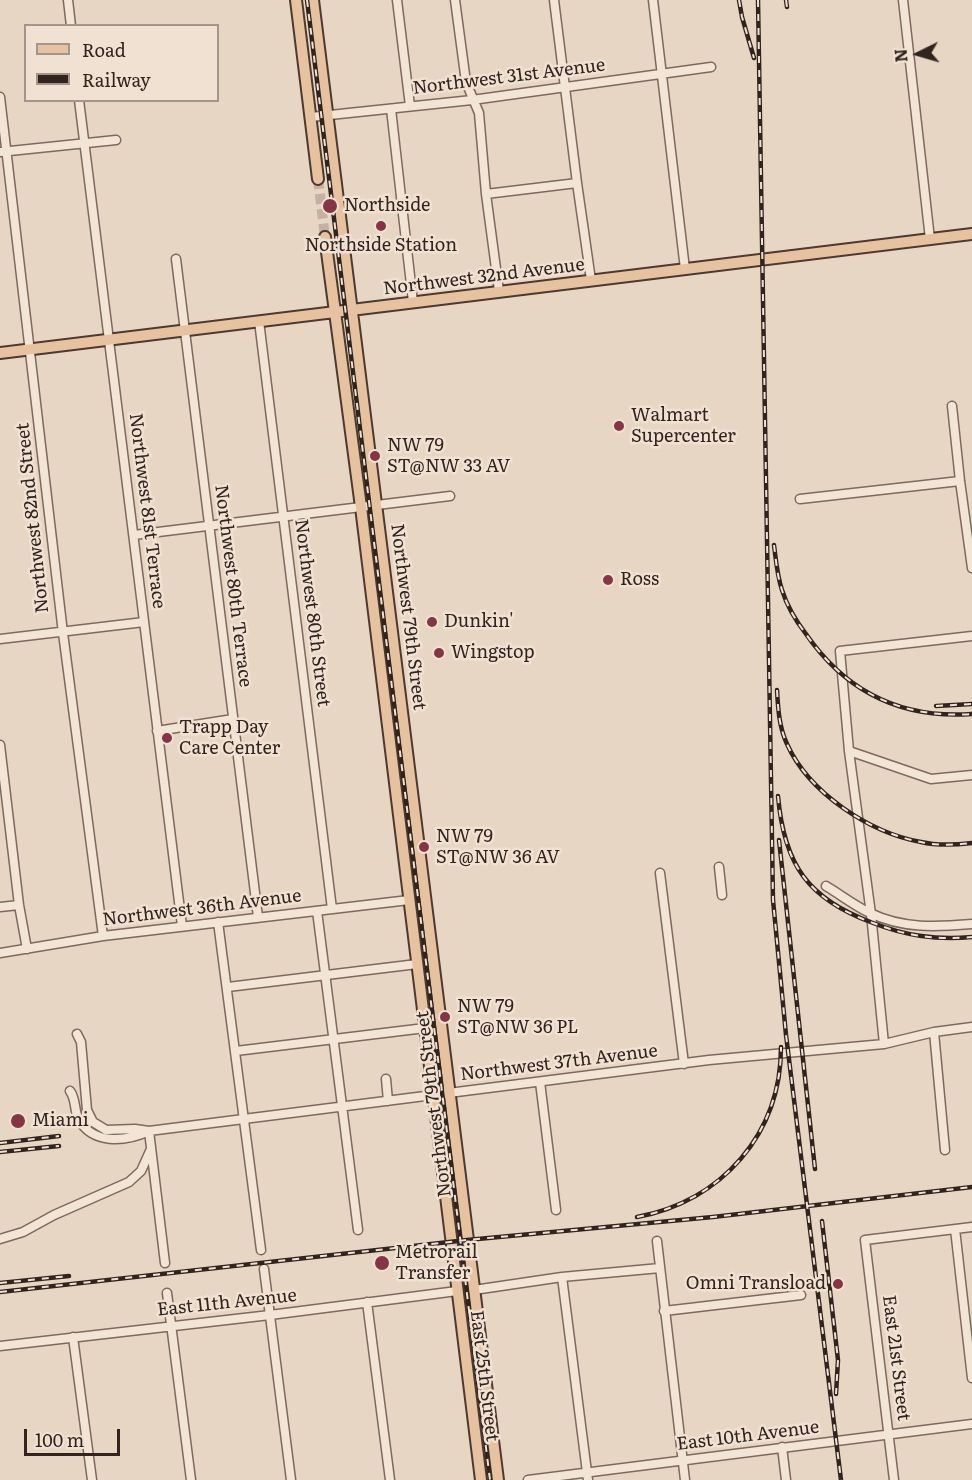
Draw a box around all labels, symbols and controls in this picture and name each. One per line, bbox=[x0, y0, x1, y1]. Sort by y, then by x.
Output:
legend bbox=[24, 24, 219, 102]
north arrow bbox=[888, 24, 948, 84]
text: Road bbox=[82, 36, 126, 63]
text: N bbox=[888, 48, 913, 63]
street label: Northwest 31st Avenue bbox=[412, 54, 606, 100]
text: Railway bbox=[82, 66, 151, 93]
place label: Northside bbox=[344, 195, 430, 217]
marker: Northside bbox=[321, 197, 339, 215]
marker: Northside Station bbox=[374, 219, 388, 233]
place label: Northside Station bbox=[305, 235, 457, 257]
street label: Northwest 32nd Avenue bbox=[382, 254, 586, 300]
place label: Walmart Supercenter bbox=[631, 405, 736, 448]
street label: Northwest 81st Terrace bbox=[124, 412, 170, 610]
marker: Walmart Supercenter bbox=[612, 419, 626, 433]
street label: Northwest 82nd Street bbox=[12, 422, 54, 614]
place label: NW 79 ST@NW 33 AV bbox=[387, 435, 510, 478]
marker: NW 79 ST@NW 33 AV bbox=[368, 449, 382, 463]
street label: Northwest 80th Terrace bbox=[210, 484, 256, 688]
street label: Northwest 80th Street bbox=[290, 518, 334, 708]
street label: Northwest 79th Street bbox=[386, 523, 430, 711]
place label: Ross bbox=[620, 569, 659, 591]
marker: Ross bbox=[601, 573, 615, 587]
place label: Dunkin' bbox=[444, 611, 513, 633]
marker: Dunkin' bbox=[425, 615, 439, 629]
place label: Wingstop bbox=[451, 642, 535, 664]
marker: Wingstop bbox=[432, 646, 446, 660]
place label: Trapp Day Care Center bbox=[179, 717, 280, 760]
marker: Trapp Day Care Center bbox=[160, 731, 174, 745]
place label: NW 79 ST@NW 36 AV bbox=[436, 826, 560, 868]
marker: NW 79 ST@NW 36 AV bbox=[417, 840, 431, 854]
street label: Northwest 36th Avenue bbox=[101, 885, 303, 931]
place label: NW 79 ST@NW 36 PL bbox=[457, 996, 578, 1038]
street label: Northwest 79th Street bbox=[412, 1010, 456, 1198]
marker: NW 79 ST@NW 36 PL bbox=[438, 1010, 452, 1024]
street label: Northwest 37th Avenue bbox=[459, 1040, 659, 1086]
place label: Miami bbox=[32, 1110, 89, 1132]
marker: Miami bbox=[9, 1112, 27, 1130]
place label: Metrorail Transfer bbox=[395, 1242, 478, 1284]
marker: Metrorail Transfer bbox=[373, 1254, 391, 1272]
place label: Omni Transload bbox=[686, 1273, 826, 1295]
marker: Omni Transload bbox=[831, 1277, 845, 1291]
street label: East 11th Avenue bbox=[156, 1285, 298, 1321]
street label: East 21st Street bbox=[878, 1294, 914, 1422]
street label: East 25th Street bbox=[465, 1309, 503, 1443]
scale bar bbox=[27, 1417, 123, 1455]
street label: East 10th Avenue bbox=[675, 1417, 821, 1455]
text: 100 m bbox=[35, 1426, 84, 1453]

